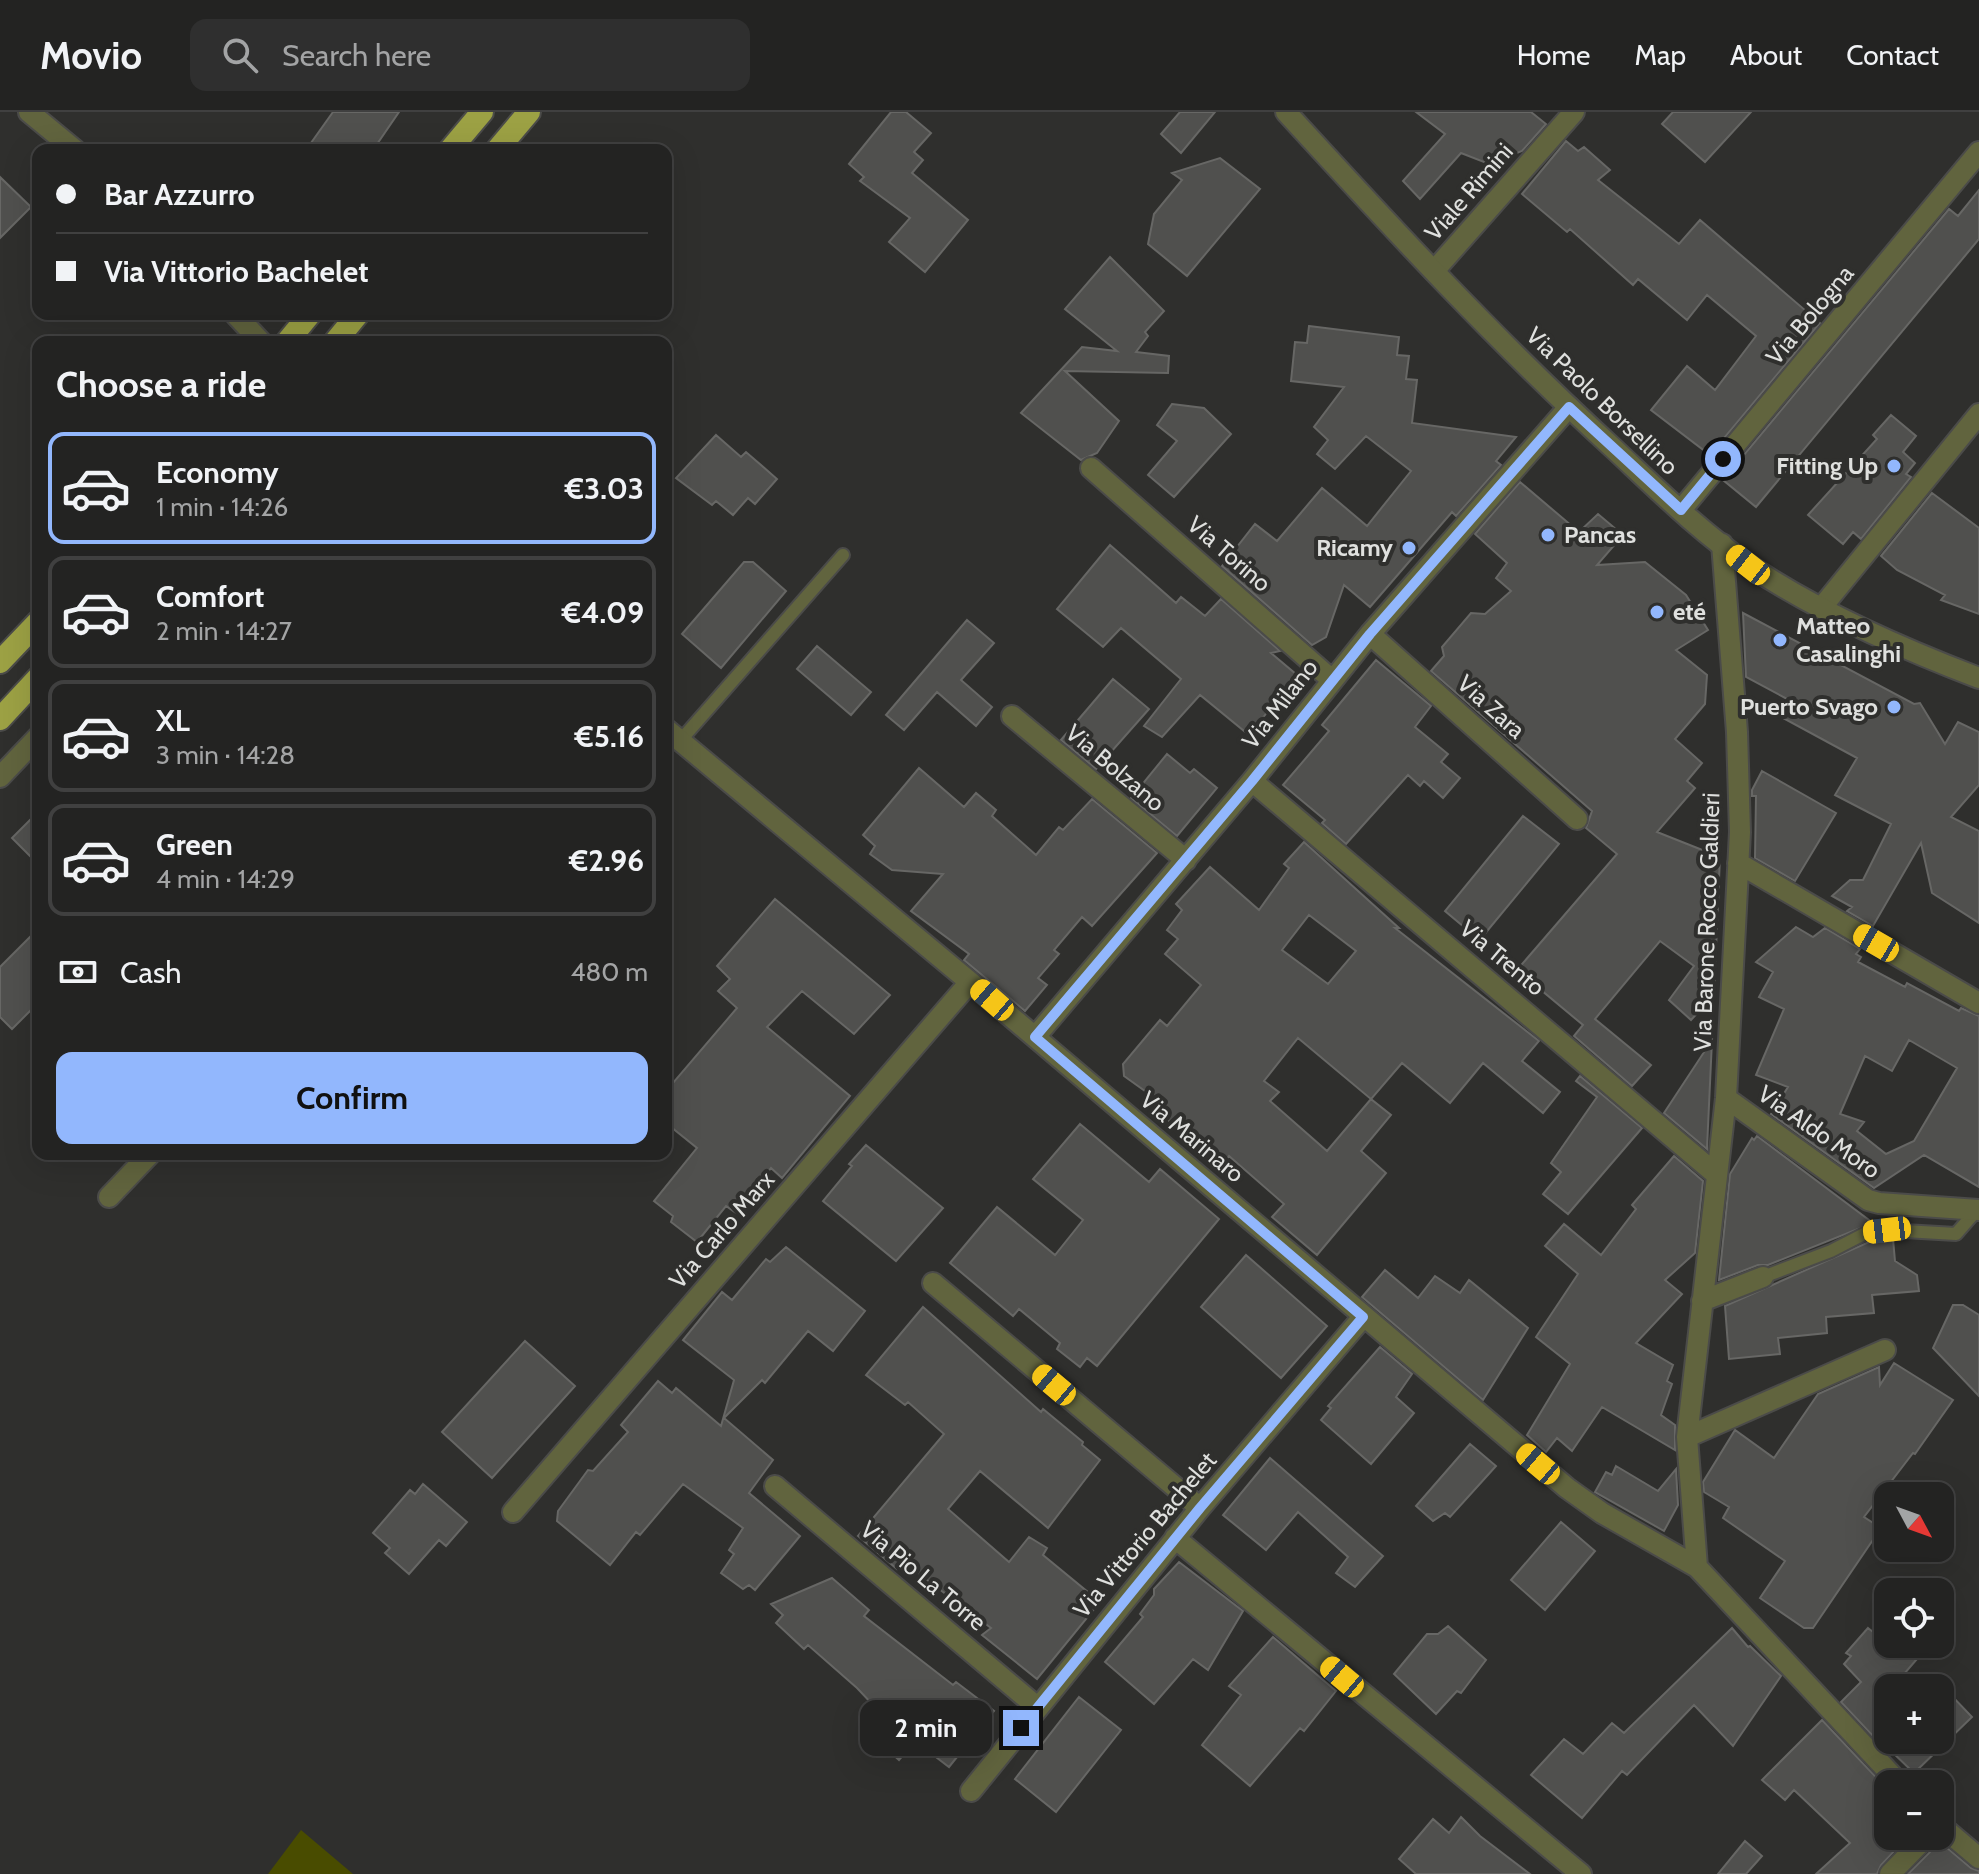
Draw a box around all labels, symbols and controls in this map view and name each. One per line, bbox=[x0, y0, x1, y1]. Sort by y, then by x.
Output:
search box bbox=[190, 19, 750, 91]
text: Movio bbox=[40, 32, 142, 79]
icon: search bbox=[218, 33, 262, 77]
text: Search here bbox=[282, 37, 431, 74]
text: Home bbox=[1517, 38, 1590, 72]
text: Map bbox=[1634, 38, 1686, 72]
text: About bbox=[1730, 38, 1802, 72]
text: Contact bbox=[1846, 38, 1939, 72]
street label: Viale Rimini bbox=[1418, 137, 1519, 246]
text: Bar Azzurro bbox=[104, 176, 255, 213]
text: Via Vittorio Bachelet bbox=[104, 253, 368, 290]
street label: Via Bologna bbox=[1760, 259, 1860, 370]
street label: Via Paolo Borsellino bbox=[1520, 321, 1684, 481]
text: Choose a ride bbox=[56, 362, 266, 406]
route start bbox=[1705, 441, 1741, 477]
place label: Fitting Up bbox=[1776, 451, 1878, 480]
icon: car bbox=[60, 452, 132, 524]
text: Economy bbox=[156, 454, 279, 491]
marker: Fitting Up bbox=[1885, 457, 1903, 475]
text: €3.03 bbox=[565, 470, 644, 507]
text: 1 min · 14:26 bbox=[156, 491, 288, 523]
street label: Via Torino bbox=[1182, 510, 1277, 598]
place label: Pancas bbox=[1564, 520, 1636, 549]
marker: Pancas bbox=[1539, 526, 1557, 544]
place label: Ricamy bbox=[1316, 533, 1393, 562]
marker: Ricamy bbox=[1400, 539, 1418, 557]
car bbox=[1722, 541, 1774, 589]
icon: car bbox=[60, 576, 132, 648]
text: Comfort bbox=[156, 578, 264, 615]
text: €4.09 bbox=[562, 594, 644, 631]
place label: eté bbox=[1673, 597, 1706, 626]
marker: eté bbox=[1648, 603, 1666, 621]
place label: Matteo Casalinghi bbox=[1796, 611, 1901, 668]
text: 2 min · 14:27 bbox=[156, 615, 292, 647]
marker: Matteo Casalinghi bbox=[1771, 631, 1789, 649]
street label: Via Milano bbox=[1236, 653, 1324, 754]
street label: Via Zara bbox=[1451, 669, 1532, 745]
place label: Puerto Svago bbox=[1740, 692, 1878, 721]
marker: Puerto Svago bbox=[1885, 698, 1903, 716]
icon: car bbox=[60, 700, 132, 772]
text: XL bbox=[156, 702, 190, 739]
text: €5.16 bbox=[575, 718, 644, 755]
street label: Via Bolzano bbox=[1060, 718, 1171, 817]
text: 3 min · 14:28 bbox=[156, 739, 295, 771]
street label: Via Barone Rocco Galdieri bbox=[1687, 792, 1726, 1052]
icon: car bbox=[60, 824, 132, 896]
text: Green bbox=[156, 826, 233, 863]
text: €2.96 bbox=[569, 842, 644, 879]
text: 4 min · 14:29 bbox=[156, 863, 295, 895]
street label: Via Trento bbox=[1454, 914, 1551, 1002]
car bbox=[1849, 921, 1903, 965]
icon: cash bbox=[56, 950, 100, 994]
text: Cash bbox=[120, 954, 182, 991]
text: 480 m bbox=[570, 956, 648, 988]
car bbox=[966, 975, 1018, 1025]
button: Confirm bbox=[56, 1052, 648, 1144]
street label: Via Aldo Moro bbox=[1753, 1079, 1886, 1184]
street label: Via Marinaro bbox=[1134, 1085, 1250, 1188]
street label: Via Carlo Marx bbox=[663, 1165, 781, 1294]
car bbox=[1862, 1215, 1912, 1245]
car bbox=[1028, 1360, 1080, 1410]
car bbox=[1512, 1439, 1564, 1489]
street label: Via Vittorio Bachelet bbox=[1067, 1446, 1222, 1623]
north arrow bbox=[1874, 1482, 1954, 1562]
map controls bbox=[1874, 1482, 1954, 1850]
street label: Via Pio La Torre bbox=[855, 1515, 992, 1637]
button: locate bbox=[1874, 1578, 1954, 1658]
car bbox=[1316, 1652, 1368, 1702]
button: + bbox=[1874, 1674, 1954, 1754]
callout: 2 min bbox=[861, 1700, 993, 1756]
route end bbox=[1003, 1710, 1039, 1746]
text: 2 min bbox=[895, 1712, 957, 1744]
button: − bbox=[1874, 1770, 1954, 1850]

